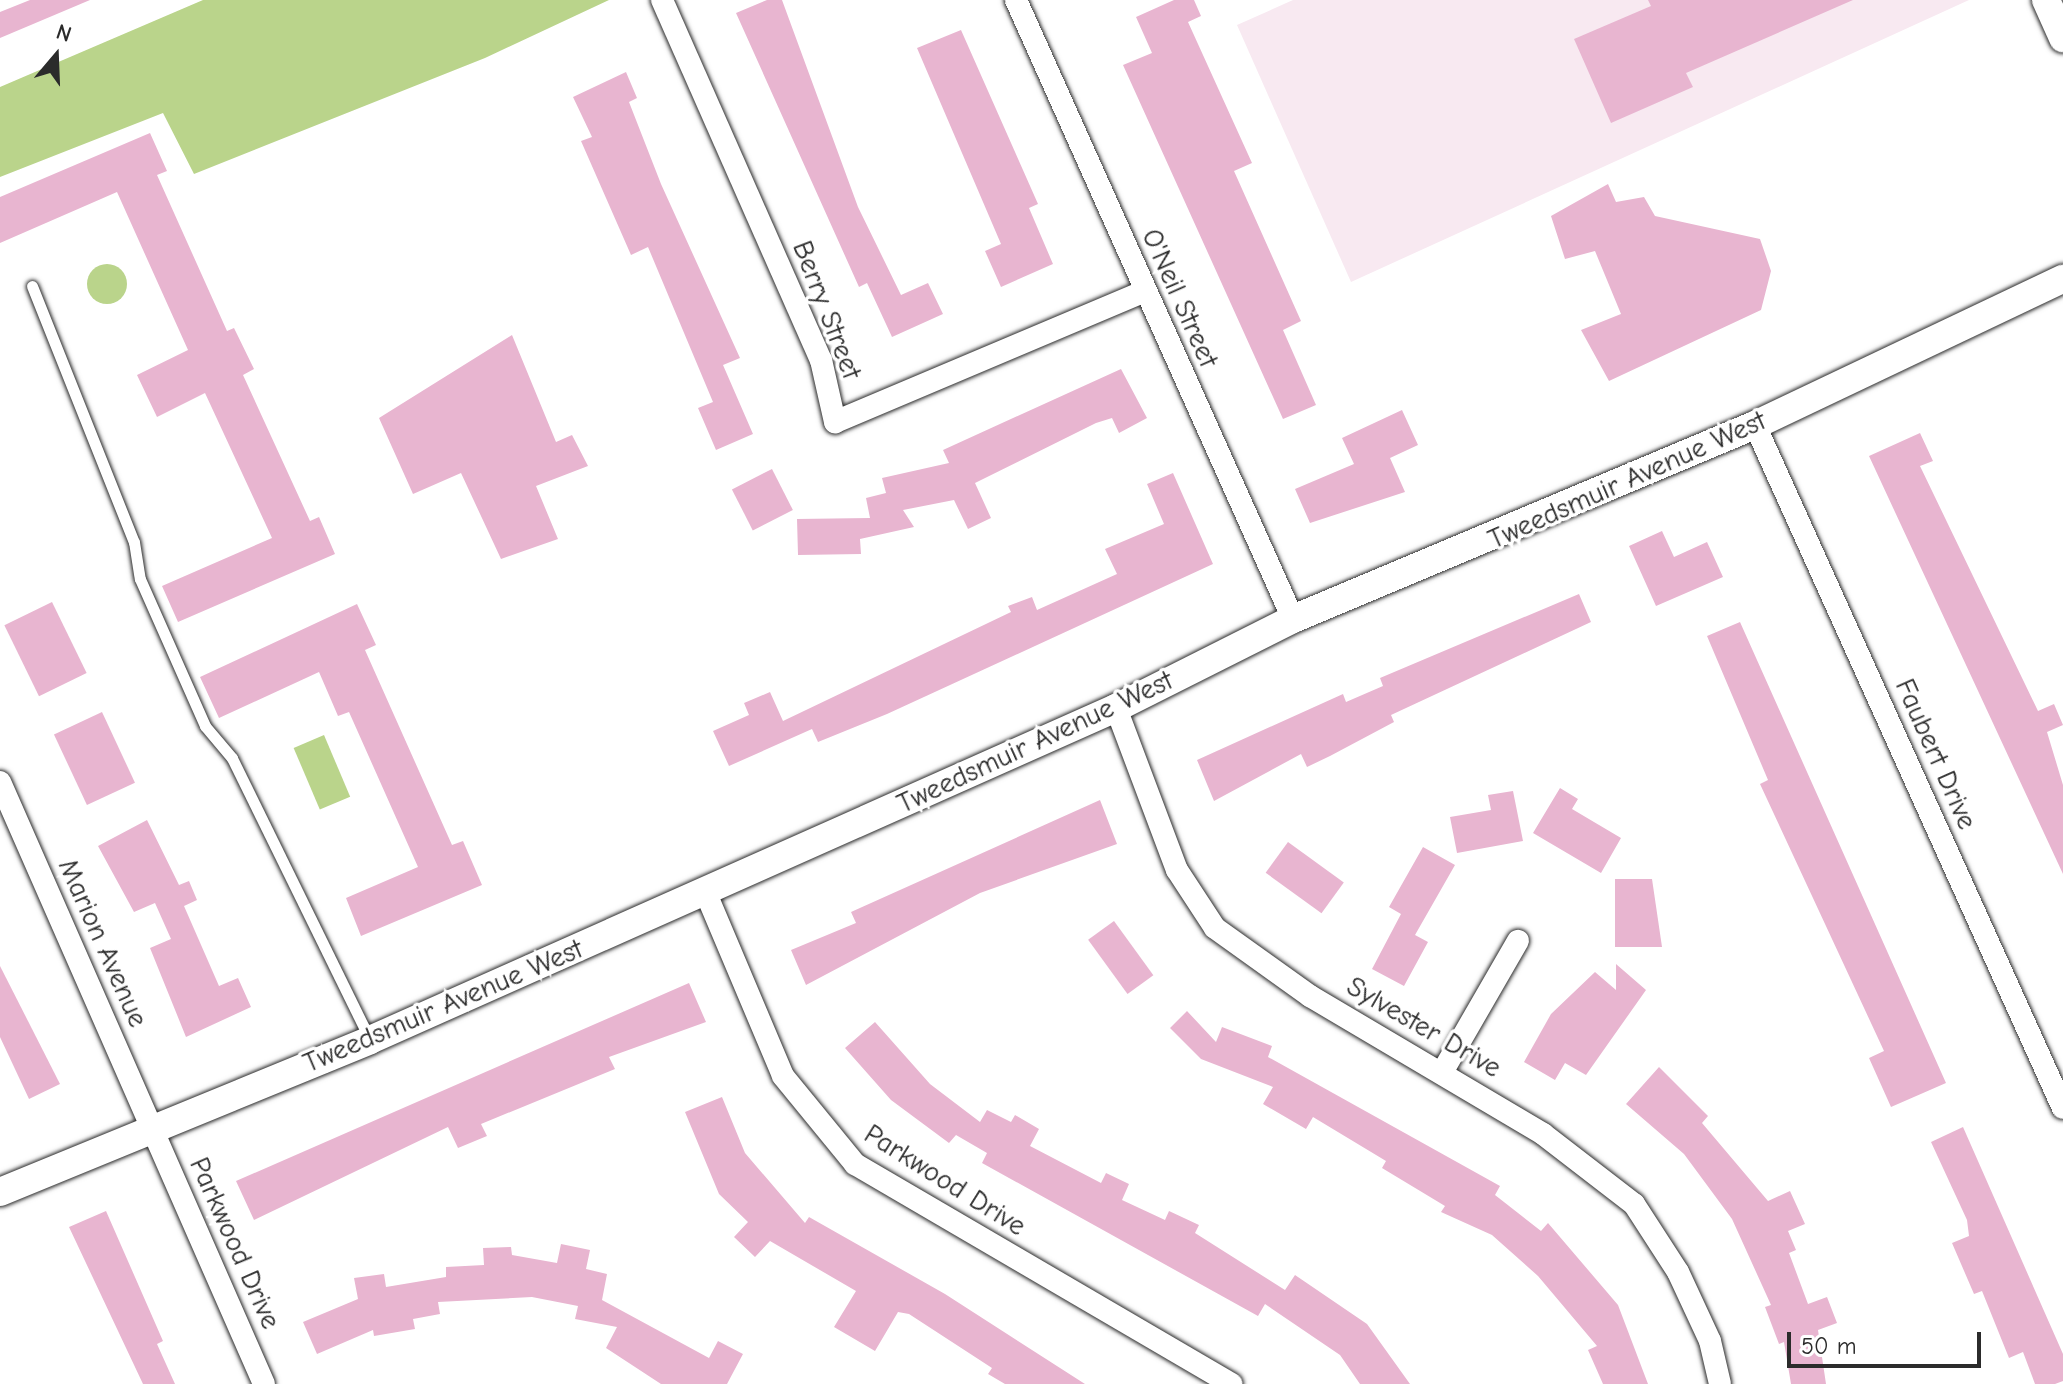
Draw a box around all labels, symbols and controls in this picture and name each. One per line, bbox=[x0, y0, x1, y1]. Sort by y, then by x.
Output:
north arrow bbox=[16, 16, 96, 96]
text: N bbox=[53, 19, 75, 48]
street label: O'Neil Street bbox=[1135, 224, 1225, 372]
street label: Berry Street bbox=[785, 236, 869, 384]
street label: Tweedsmuir Avenue West bbox=[1483, 404, 1771, 556]
street label: Tweedsmuir Avenue West bbox=[892, 663, 1178, 821]
street label: Faubert Drive bbox=[1888, 674, 1984, 834]
street label: Marion Avenue bbox=[51, 854, 155, 1032]
street label: Tweedsmuir Avenue West bbox=[298, 932, 588, 1080]
street label: Sylvester Drive bbox=[1341, 969, 1507, 1085]
street label: Parkwood Drive bbox=[858, 1117, 1032, 1243]
street label: Parkwood Drive bbox=[182, 1152, 288, 1334]
scale bar bbox=[1791, 1316, 1985, 1366]
text: 50 m bbox=[1801, 1332, 1857, 1360]

